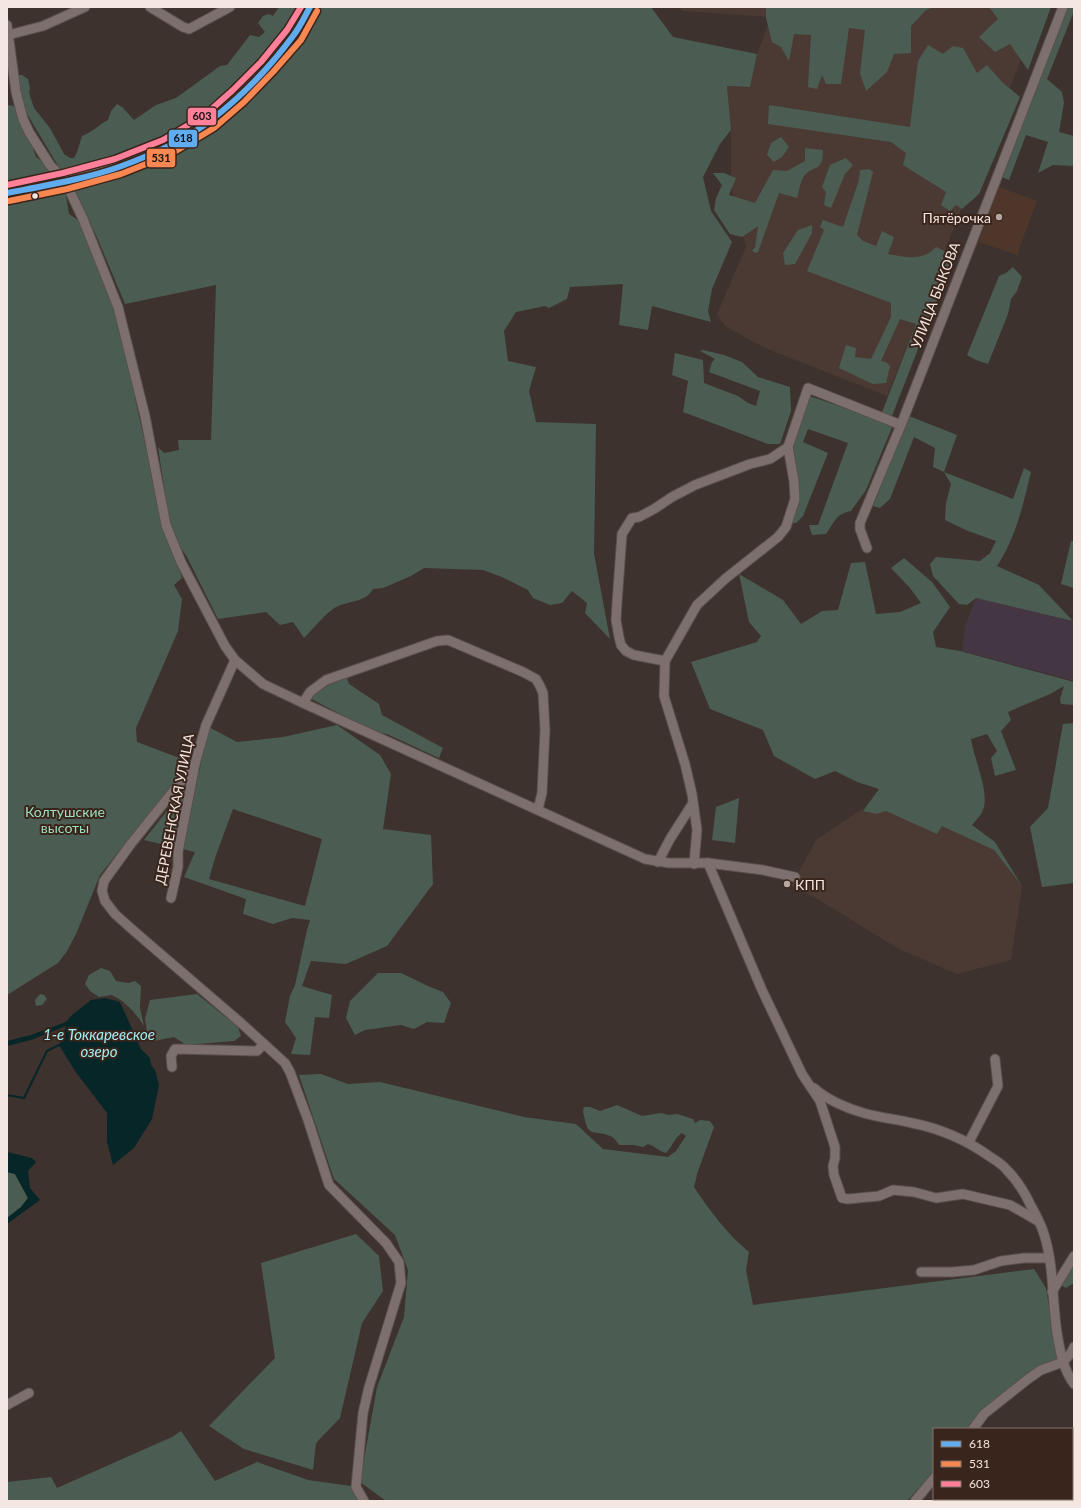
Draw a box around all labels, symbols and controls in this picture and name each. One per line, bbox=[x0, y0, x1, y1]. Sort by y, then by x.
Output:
line badge: 603 bbox=[187, 107, 217, 126]
text: 603 bbox=[192, 109, 212, 122]
line badge: 618 bbox=[168, 129, 198, 148]
text: 618 bbox=[173, 131, 193, 144]
line badge: 531 bbox=[146, 148, 176, 168]
text: 531 bbox=[151, 151, 171, 164]
unlabelled marker bbox=[30, 191, 40, 201]
place label: Пятёрочка bbox=[923, 209, 991, 226]
marker: Пятёрочка bbox=[994, 212, 1004, 222]
street label: УЛИЦА БЫКОВА bbox=[907, 239, 963, 351]
street label: ДЕРЕВЕНСКАЯ УЛИЦА bbox=[151, 731, 197, 886]
park label: Колтушские высоты bbox=[25, 803, 105, 836]
place label: КПП bbox=[795, 876, 825, 893]
marker: КПП bbox=[782, 879, 792, 889]
water label: 1-е Токкаревское озеро bbox=[43, 1025, 155, 1060]
legend bbox=[933, 1428, 1073, 1500]
text: 618 bbox=[969, 1436, 990, 1451]
text: 531 bbox=[969, 1456, 990, 1471]
text: 603 bbox=[969, 1476, 990, 1491]

